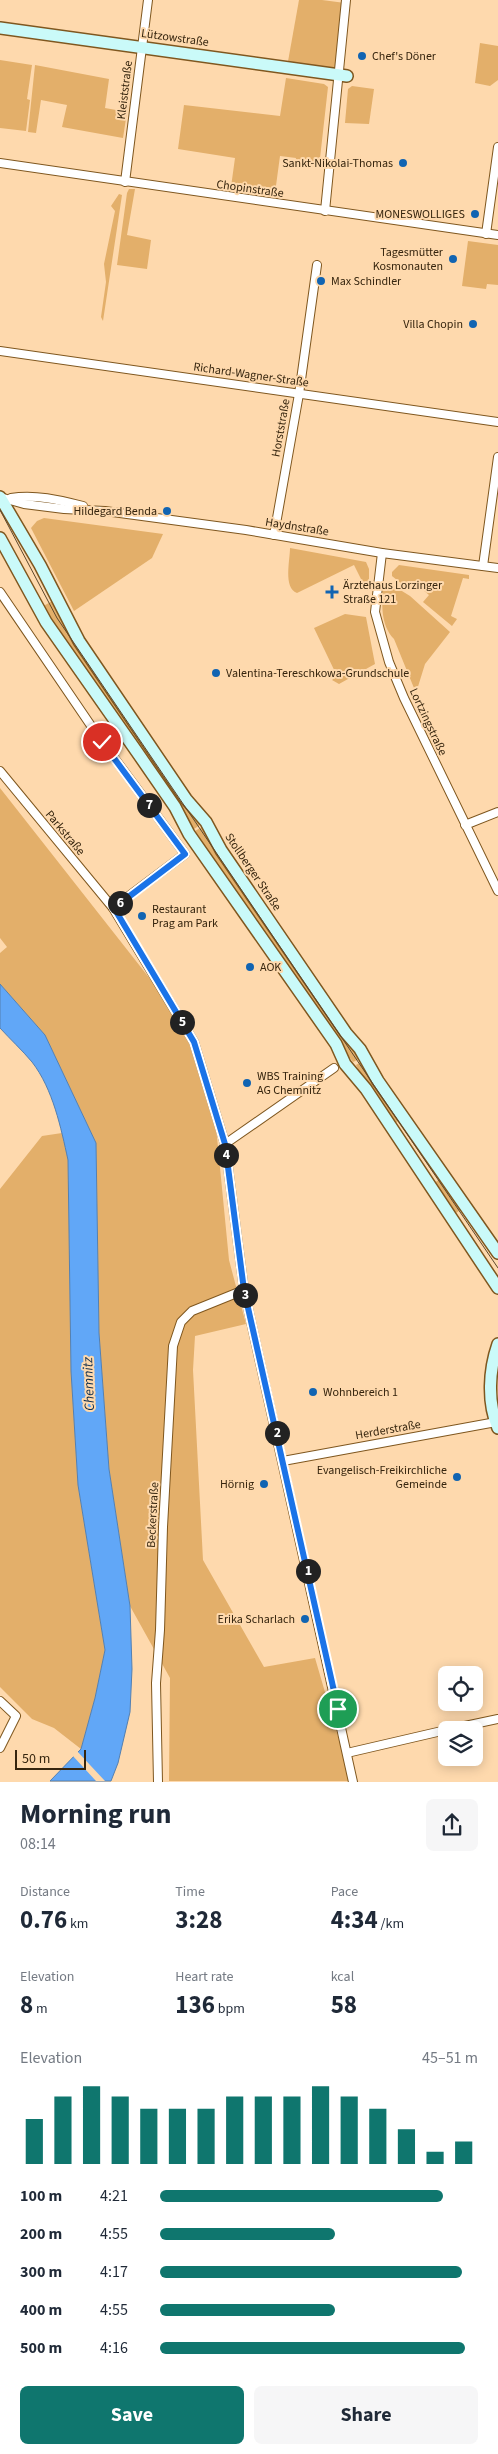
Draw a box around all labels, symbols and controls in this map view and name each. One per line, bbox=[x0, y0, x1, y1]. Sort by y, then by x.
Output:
street label: Lützowstraße bbox=[140, 25, 210, 51]
place label: Chef's Döner bbox=[372, 48, 437, 65]
marker: Chef's Döner bbox=[356, 50, 368, 62]
street label: Kleiststraße bbox=[113, 60, 137, 120]
place label: Sankt-Nikolai-Thomas bbox=[282, 155, 393, 172]
marker: Sankt-Nikolai-Thomas bbox=[397, 157, 409, 169]
street label: Chopinstraße bbox=[215, 176, 285, 202]
place label: MONESWOLLIGES bbox=[376, 206, 465, 223]
marker: MONESWOLLIGES bbox=[469, 208, 481, 220]
place label: Tagesmütter Kosmonauten bbox=[373, 244, 444, 275]
marker: Tagesmütter Kosmonauten bbox=[447, 253, 459, 265]
place label: Max Schindler bbox=[331, 273, 402, 290]
marker: Max Schindler bbox=[315, 275, 327, 287]
place label: Villa Chopin bbox=[403, 316, 463, 333]
marker: Villa Chopin bbox=[467, 318, 479, 330]
street label: Richard-Wagner-Straße bbox=[192, 358, 310, 392]
street label: Horststraße bbox=[268, 398, 294, 458]
place label: Hildegard Benda bbox=[73, 503, 157, 520]
marker: Hildegard Benda bbox=[161, 505, 173, 517]
street label: Haydnstraße bbox=[264, 514, 330, 540]
place label: Ärztehaus Lorzinger Straße 121 bbox=[343, 577, 443, 608]
marker: Ärztehaus Lorzinger Straße 121 bbox=[325, 585, 339, 599]
place label: Valentina-Tereschkowa-Grundschule bbox=[226, 665, 409, 682]
marker: Valentina-Tereschkowa-Grundschule bbox=[210, 667, 222, 679]
street label: Lortzingstraße bbox=[405, 685, 451, 759]
pin bbox=[81, 721, 123, 763]
icon: check bbox=[88, 728, 116, 756]
pin: 7 bbox=[136, 792, 162, 818]
text: 7 bbox=[146, 795, 153, 815]
street label: Parkstraße bbox=[41, 807, 89, 859]
street label: Stollberger Straße bbox=[221, 830, 285, 914]
pin: 6 bbox=[108, 890, 132, 916]
text: 6 bbox=[117, 893, 124, 913]
place label: Restaurant Prag am Park bbox=[152, 901, 218, 932]
marker: Restaurant Prag am Park bbox=[136, 910, 148, 922]
place label: AOK bbox=[260, 959, 281, 976]
marker: AOK bbox=[244, 961, 256, 973]
pin: 5 bbox=[170, 1010, 194, 1034]
text: 5 bbox=[179, 1012, 186, 1032]
place label: WBS Training AG Chemnitz bbox=[257, 1068, 323, 1099]
marker: WBS Training AG Chemnitz bbox=[241, 1077, 253, 1089]
pin: 4 bbox=[214, 1142, 238, 1168]
text: 4 bbox=[223, 1145, 230, 1165]
pin: 3 bbox=[232, 1282, 258, 1308]
text: 3 bbox=[242, 1285, 249, 1305]
water label: Chemnitz bbox=[78, 1355, 100, 1411]
place label: Wohnbereich 1 bbox=[323, 1384, 398, 1401]
marker: Wohnbereich 1 bbox=[307, 1386, 319, 1398]
street label: Herderstraße bbox=[354, 1416, 422, 1444]
pin: 2 bbox=[264, 1420, 290, 1446]
text: 2 bbox=[274, 1423, 281, 1443]
place label: Evangelisch-Freikirchliche Gemeinde bbox=[317, 1462, 447, 1493]
marker: Evangelisch-Freikirchliche Gemeinde bbox=[451, 1471, 463, 1483]
place label: Hörnig bbox=[220, 1476, 254, 1493]
marker: Hörnig bbox=[258, 1478, 270, 1490]
street label: Beckerstraße bbox=[143, 1482, 163, 1548]
pin: 1 bbox=[296, 1558, 320, 1584]
text: 1 bbox=[305, 1561, 312, 1581]
place label: Erika Scharlach bbox=[218, 1611, 295, 1628]
marker: Erika Scharlach bbox=[299, 1613, 311, 1625]
map controls bbox=[438, 1666, 483, 1766]
button: locate bbox=[438, 1666, 483, 1711]
pin bbox=[317, 1688, 359, 1730]
icon: arrive bbox=[324, 1695, 352, 1723]
button: layers bbox=[438, 1721, 483, 1766]
scale bar bbox=[15, 1746, 86, 1770]
text: 50 m bbox=[22, 1749, 50, 1769]
text: Morning run bbox=[20, 1794, 171, 1834]
button: share bbox=[426, 1799, 478, 1851]
text: 08:14 bbox=[20, 1833, 56, 1855]
text: Distance bbox=[20, 1882, 70, 1902]
text: Time bbox=[175, 1882, 205, 1902]
text: Pace bbox=[331, 1882, 358, 1902]
text: 0.76 bbox=[20, 1902, 67, 1938]
text: 3:28 bbox=[175, 1902, 222, 1938]
text: 4:34 bbox=[331, 1902, 378, 1938]
text: km bbox=[67, 1914, 88, 1934]
text: /km bbox=[378, 1914, 404, 1934]
text: Elevation bbox=[20, 1967, 75, 1987]
text: Heart rate bbox=[175, 1967, 234, 1987]
text: kcal bbox=[331, 1967, 354, 1987]
text: 8 bbox=[20, 1987, 33, 2023]
text: 136 bbox=[175, 1987, 215, 2023]
text: 58 bbox=[331, 1987, 357, 2023]
text: m bbox=[33, 1999, 48, 2019]
text: bpm bbox=[215, 1999, 245, 2019]
text: Elevation bbox=[20, 2047, 82, 2069]
text: 45–51 m bbox=[422, 2047, 478, 2069]
text: 100 m bbox=[20, 2185, 62, 2207]
text: 4:21 bbox=[100, 2185, 128, 2207]
text: 200 m bbox=[20, 2223, 62, 2245]
text: 4:55 bbox=[100, 2223, 128, 2245]
text: 300 m bbox=[20, 2261, 62, 2283]
text: 4:17 bbox=[100, 2261, 128, 2283]
text: 400 m bbox=[20, 2299, 62, 2321]
text: 4:55 bbox=[100, 2299, 128, 2321]
text: 500 m bbox=[20, 2337, 62, 2359]
text: 4:16 bbox=[100, 2337, 128, 2359]
button: Save bbox=[20, 2386, 244, 2444]
button: Share bbox=[254, 2386, 478, 2444]

